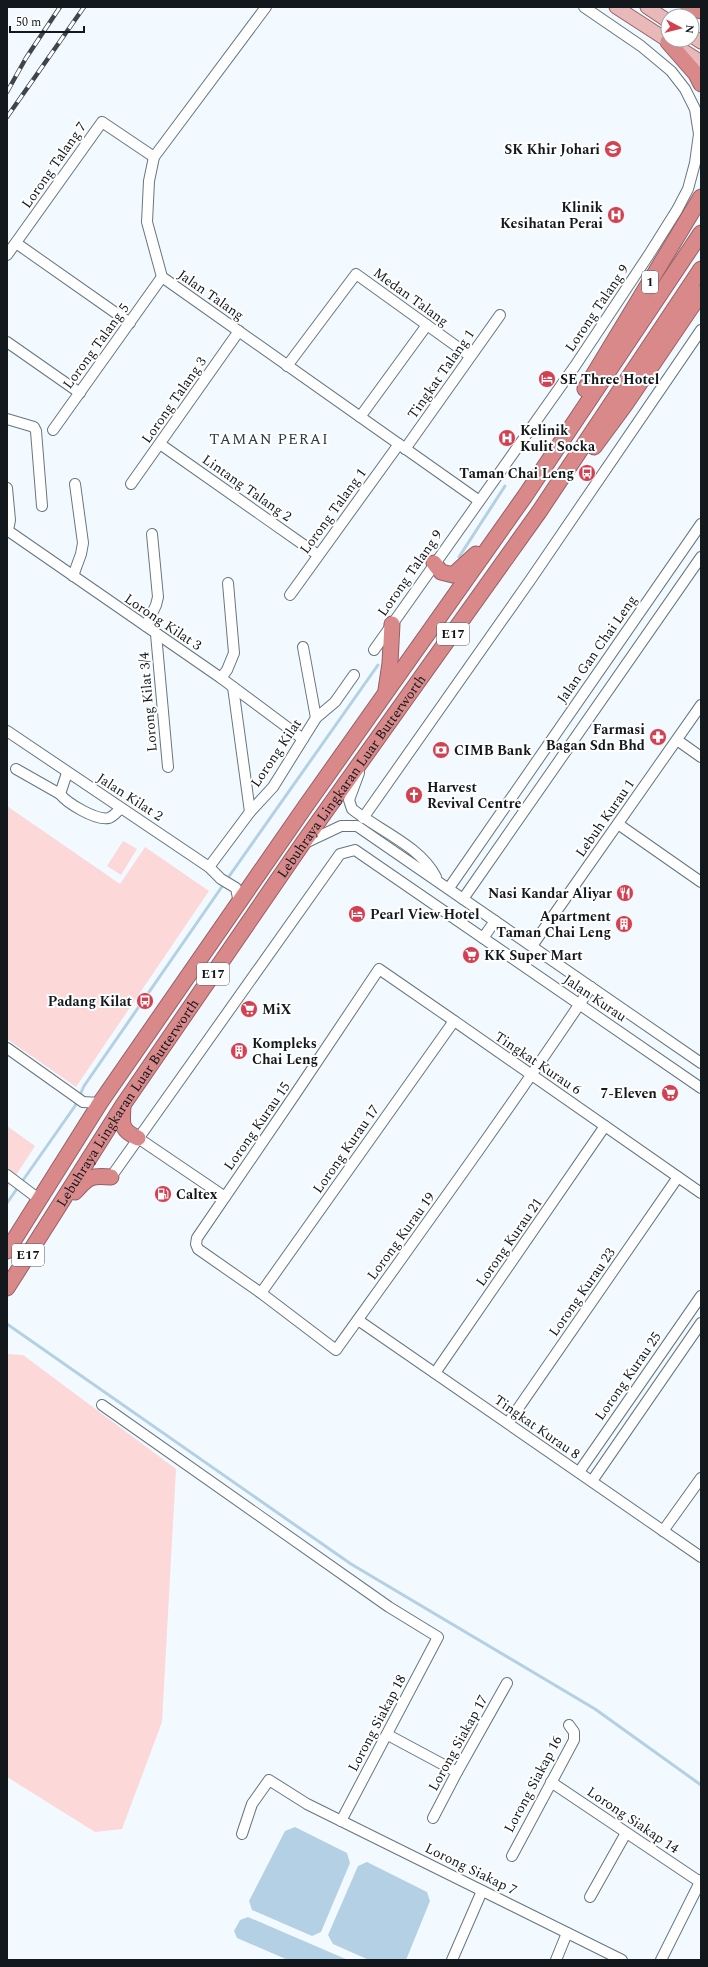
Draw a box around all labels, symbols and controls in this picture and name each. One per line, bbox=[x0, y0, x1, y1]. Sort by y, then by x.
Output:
scale bar bbox=[10, 8, 84, 34]
north arrow bbox=[660, 8, 700, 48]
text: 50 m bbox=[16, 13, 41, 32]
text: N bbox=[680, 24, 698, 35]
street label: Lorong Talang 7 bbox=[16, 117, 92, 213]
place label: SK Khir Johari bbox=[504, 139, 600, 160]
school or university icon: SK Khir Johari bbox=[603, 139, 623, 159]
place label: Klinik Kesihatan Perai bbox=[500, 197, 604, 234]
hospital icon: Klinik Kesihatan Perai bbox=[606, 205, 626, 225]
street label: Lorong Talang 9 bbox=[560, 260, 634, 356]
street label: Medan Talang bbox=[369, 262, 453, 332]
street label: Jalan Talang bbox=[174, 264, 248, 326]
road number: 1 bbox=[642, 271, 658, 293]
street label: Lorong Talang 5 bbox=[58, 299, 134, 393]
street label: Tingkat Talang 1 bbox=[402, 325, 480, 423]
street label: Lorong Talang 3 bbox=[136, 352, 212, 448]
hotel icon: SE Three Hotel bbox=[537, 369, 557, 389]
place label: SE Three Hotel bbox=[560, 369, 660, 390]
place label: Kelinik Kulit Socka bbox=[520, 420, 596, 457]
district label: TAMAN PERAI bbox=[209, 428, 329, 451]
hospital icon: Kelinik Kulit Socka bbox=[497, 428, 517, 448]
street label: Lintang Talang 2 bbox=[198, 449, 296, 527]
place label: Taman Chai Leng bbox=[459, 463, 574, 484]
bus stop icon: Taman Chai Leng bbox=[577, 463, 597, 483]
street label: Lorong Talang 1 bbox=[295, 464, 371, 558]
street label: Lorong Talang 9 bbox=[372, 525, 448, 621]
street label: Lorong Kilat 3 bbox=[120, 588, 206, 656]
street label: Jalan Gan Chai Leng bbox=[552, 591, 642, 707]
road number: E17 bbox=[437, 623, 469, 645]
street label: Lorong Kilat 3/4 bbox=[133, 651, 163, 753]
street label: Lebuhraya Lingkaran Luar Butterworth bbox=[272, 670, 431, 882]
street label: Lorong Kilat bbox=[245, 714, 307, 792]
place label: Farmasi Bagan Sdn Bhd bbox=[546, 719, 645, 756]
pharmacy icon: Farmasi Bagan Sdn Bhd bbox=[648, 727, 668, 747]
bank icon: CIMB Bank bbox=[431, 740, 451, 760]
place label: CIMB Bank bbox=[454, 740, 532, 761]
street label: Jalan Kilat 2 bbox=[93, 768, 167, 826]
street label: Lebuh Kurau 1 bbox=[570, 775, 640, 861]
place label: Harvest Revival Centre bbox=[427, 777, 521, 814]
church icon: Harvest Revival Centre bbox=[404, 785, 424, 805]
place label: Nasi Kandar Aliyar bbox=[488, 883, 612, 904]
restaurant icon: Nasi Kandar Aliyar bbox=[615, 883, 635, 903]
hotel icon: Pearl View Hotel bbox=[347, 904, 367, 924]
place label: Pearl View Hotel bbox=[370, 904, 480, 925]
place label: Apartment Taman Chai Leng bbox=[496, 906, 612, 943]
building icon: Apartment Taman Chai Leng bbox=[614, 914, 634, 934]
supermarket icon: KK Super Mart bbox=[461, 945, 481, 965]
place label: KK Super Mart bbox=[484, 945, 583, 966]
road number: E17 bbox=[197, 963, 229, 985]
street label: Jalan Kurau bbox=[559, 969, 631, 1027]
place label: Padang Kilat bbox=[48, 991, 133, 1012]
bus stop icon: Padang Kilat bbox=[135, 991, 155, 1011]
street label: Lebuhraya Lingkaran Luar Butterworth bbox=[51, 994, 204, 1211]
supermarket icon: MiX bbox=[239, 999, 259, 1019]
place label: MiX bbox=[262, 999, 292, 1020]
street label: Tingkat Kurau 6 bbox=[490, 1026, 586, 1100]
place label: Kompleks Chai Leng bbox=[252, 1033, 318, 1070]
building icon: Kompleks Chai Leng bbox=[229, 1041, 249, 1061]
street label: Lorong Kurau 15 bbox=[219, 1077, 295, 1175]
place label: 7-Eleven bbox=[601, 1083, 657, 1104]
supermarket icon: 7-Eleven bbox=[660, 1083, 680, 1103]
street label: Lorong Kurau 17 bbox=[308, 1100, 384, 1198]
fuel station icon: Caltex bbox=[153, 1184, 173, 1204]
place label: Caltex bbox=[176, 1184, 218, 1205]
street label: Lorong Kurau 19 bbox=[362, 1188, 440, 1284]
street label: Lorong Kurau 21 bbox=[471, 1193, 547, 1291]
street label: Lorong Kurau 23 bbox=[544, 1243, 620, 1341]
road number: E17 bbox=[12, 1244, 44, 1266]
street label: Lorong Kurau 25 bbox=[590, 1327, 666, 1425]
street label: Tingkat Kurau 8 bbox=[490, 1390, 584, 1464]
street label: Lorong Siakap 18 bbox=[343, 1671, 411, 1775]
street label: Lorong Siakap 17 bbox=[423, 1691, 493, 1795]
street label: Lorong Siakap 16 bbox=[499, 1732, 567, 1836]
street label: Lorong Siakap 14 bbox=[583, 1781, 683, 1859]
street label: Lorong Siakap 7 bbox=[421, 1838, 521, 1900]

